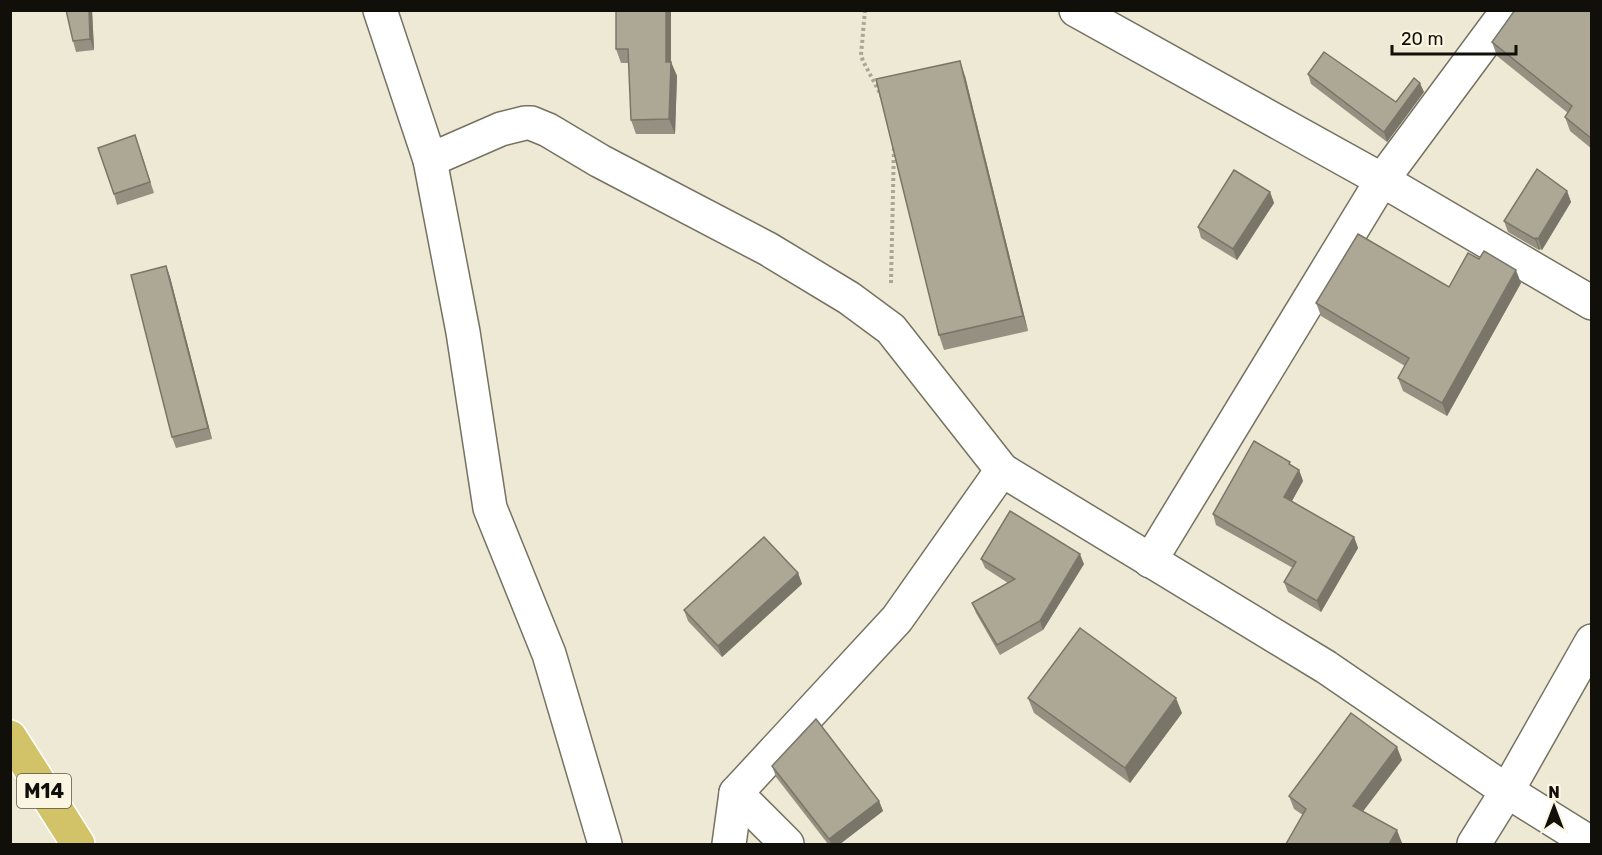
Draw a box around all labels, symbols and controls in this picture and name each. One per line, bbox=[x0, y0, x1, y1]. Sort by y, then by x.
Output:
scale bar bbox=[1392, 18, 1516, 56]
text: 20 m bbox=[1401, 28, 1443, 50]
road number: M14 bbox=[17, 774, 71, 808]
north arrow bbox=[1524, 777, 1584, 837]
text: N bbox=[1548, 783, 1560, 802]

